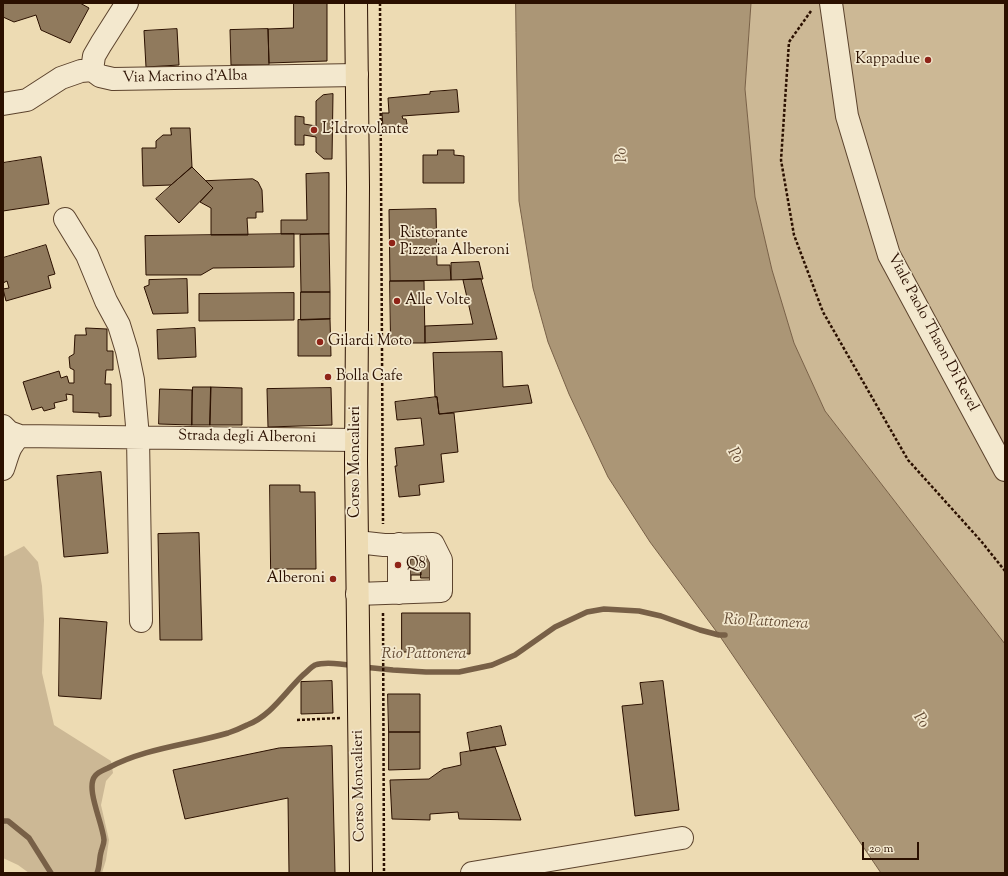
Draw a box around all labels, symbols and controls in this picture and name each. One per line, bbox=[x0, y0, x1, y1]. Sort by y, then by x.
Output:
place label: Kappadue bbox=[855, 51, 920, 69]
marker: Kappadue bbox=[923, 55, 933, 65]
street label: Via Macrino d'Alba bbox=[122, 68, 248, 88]
place label: L'Idrovolante bbox=[322, 121, 409, 139]
marker: L'Idrovolante bbox=[309, 125, 319, 135]
water label: Po bbox=[613, 147, 633, 163]
place label: Ristorante Pizzeria Alberoni bbox=[400, 225, 509, 260]
marker: Ristorante Pizzeria Alberoni bbox=[387, 238, 397, 248]
street label: Viale Paolo Thaon Di Revel bbox=[883, 251, 981, 415]
place label: Alle Volte bbox=[405, 292, 471, 310]
marker: Alle Volte bbox=[392, 296, 402, 306]
place label: Gilardi Moto bbox=[328, 333, 412, 351]
marker: Gilardi Moto bbox=[315, 337, 325, 347]
place label: Bolla Cafe bbox=[336, 368, 403, 386]
marker: Bolla Cafe bbox=[323, 372, 333, 382]
street label: Corso Moncalieri bbox=[347, 406, 365, 518]
street label: Strada degli Alberoni bbox=[178, 428, 316, 448]
water label: Po bbox=[722, 445, 746, 467]
place label: Q8 bbox=[406, 556, 426, 574]
marker: Q8 bbox=[393, 560, 403, 570]
place label: Alberoni bbox=[266, 570, 325, 588]
marker: Alberoni bbox=[328, 574, 338, 584]
water label: Rio Pattonera bbox=[723, 611, 809, 635]
water label: Rio Pattonera bbox=[381, 645, 467, 665]
water label: Po bbox=[908, 709, 932, 733]
street label: Corso Moncalieri bbox=[350, 730, 370, 842]
scale bar bbox=[864, 834, 921, 860]
text: 20 m bbox=[869, 840, 893, 858]

